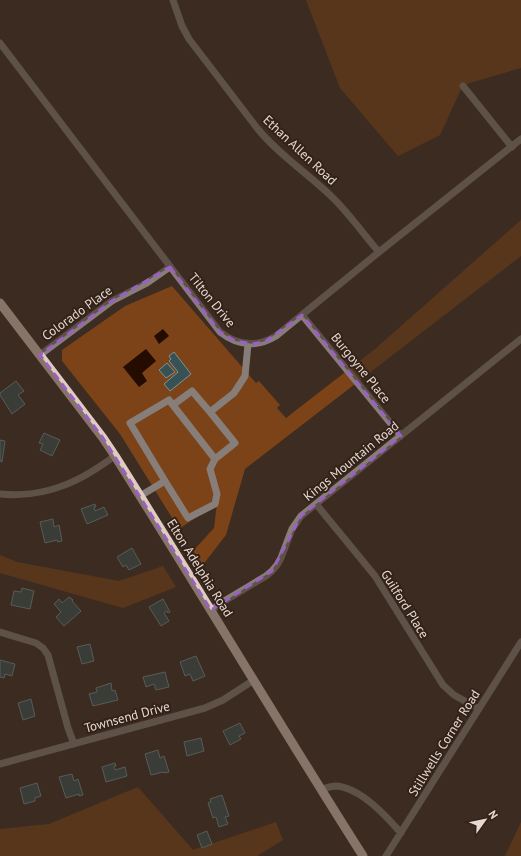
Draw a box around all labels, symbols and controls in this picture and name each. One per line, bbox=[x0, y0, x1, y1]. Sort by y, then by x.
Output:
street label: Ethan Allen Road bbox=[259, 111, 341, 189]
street label: Tilton Drive bbox=[185, 269, 239, 331]
street label: Colorado Place bbox=[39, 282, 115, 344]
street label: Burgoyne Place bbox=[327, 329, 395, 407]
street label: Kings Mountain Road bbox=[300, 417, 402, 505]
street label: Elton Adelphia Road bbox=[163, 516, 237, 620]
street label: Guilford Place bbox=[377, 567, 433, 641]
street label: Stillwells Corner Road bbox=[404, 687, 484, 799]
street label: Townsend Drive bbox=[82, 697, 172, 737]
north arrow bbox=[465, 800, 505, 840]
text: N bbox=[486, 808, 501, 821]

